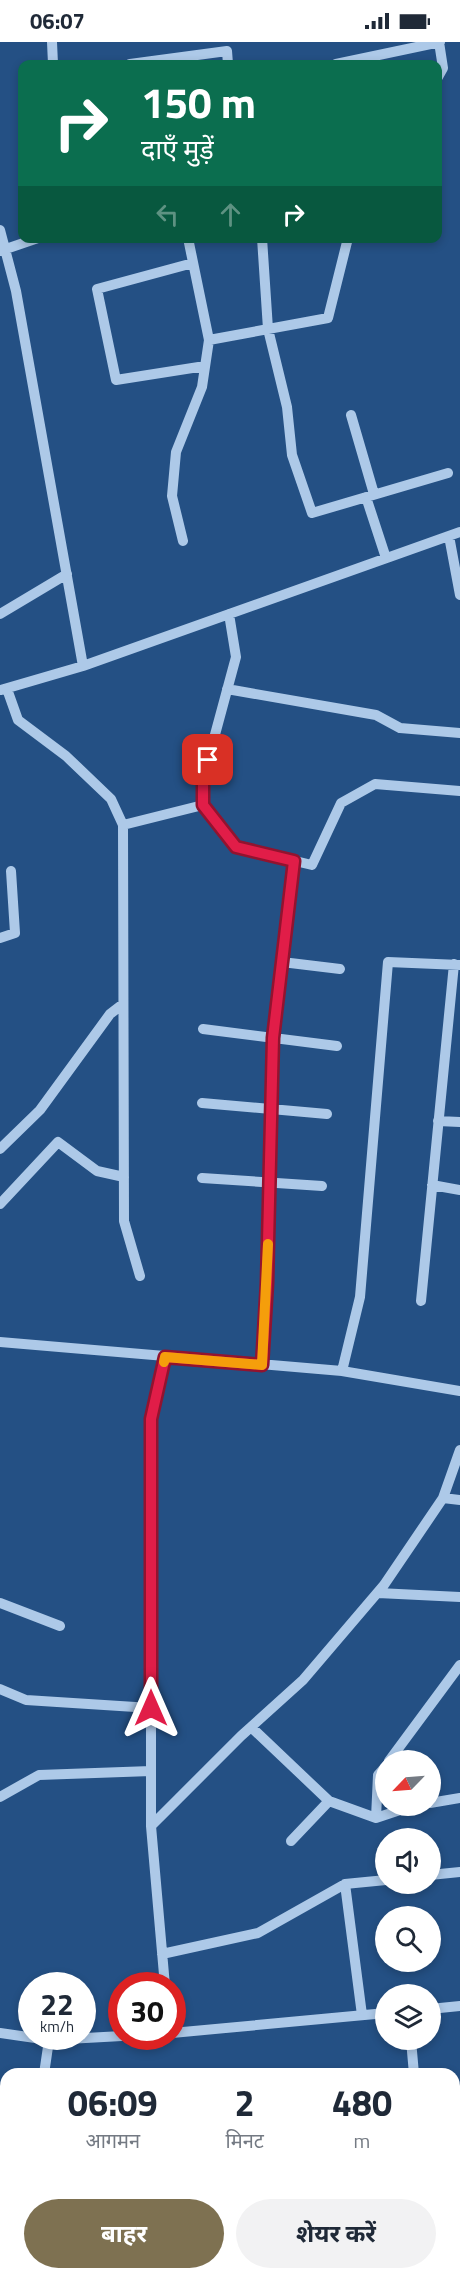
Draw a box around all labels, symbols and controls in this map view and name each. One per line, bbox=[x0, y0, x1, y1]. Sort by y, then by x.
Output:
text: 06:07 bbox=[30, 4, 85, 38]
text: 150 m bbox=[141, 70, 256, 134]
icon: right bbox=[42, 84, 120, 162]
text: दाएँ मुड़ें bbox=[141, 128, 214, 169]
icon: left bbox=[151, 198, 184, 231]
icon: ahead bbox=[214, 198, 247, 231]
icon: right bbox=[277, 198, 310, 231]
pin bbox=[182, 734, 233, 785]
icon: arrive bbox=[191, 743, 224, 776]
position arrow bbox=[119, 1676, 183, 1740]
north arrow bbox=[375, 1750, 441, 1816]
map controls bbox=[375, 1750, 441, 2050]
button: sound bbox=[375, 1828, 441, 1894]
button: search bbox=[375, 1906, 441, 1972]
speed limit sign: 30 bbox=[108, 1972, 186, 2050]
text: 22 bbox=[40, 1981, 74, 2027]
button: layers bbox=[375, 1984, 441, 2050]
text: km/h bbox=[40, 2015, 74, 2038]
text: 06:09 bbox=[68, 2075, 158, 2130]
text: 2 bbox=[235, 2075, 255, 2130]
text: 480 bbox=[332, 2075, 392, 2130]
text: आगमन bbox=[85, 2125, 140, 2156]
text: मिनट bbox=[226, 2125, 264, 2156]
text: m bbox=[354, 2125, 370, 2156]
button: बाहर bbox=[24, 2199, 224, 2268]
button: शेयर करें bbox=[236, 2199, 436, 2268]

